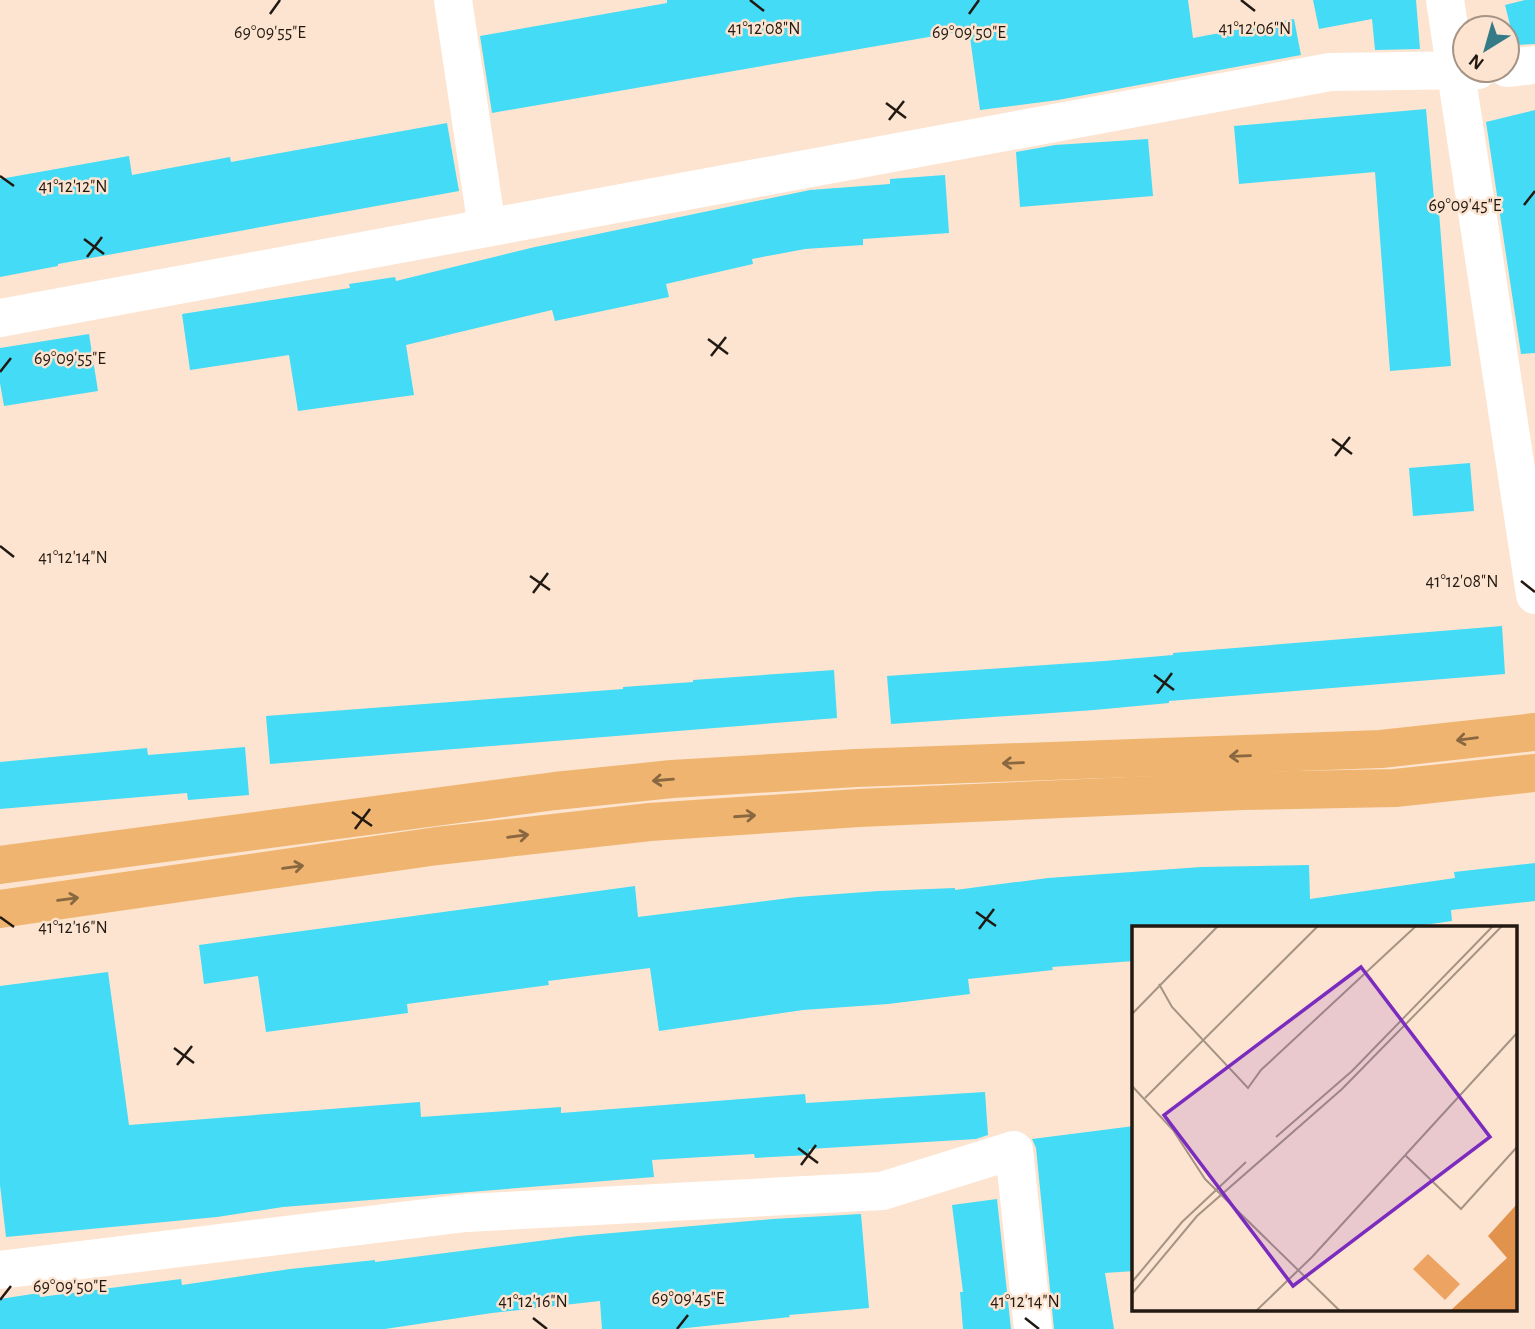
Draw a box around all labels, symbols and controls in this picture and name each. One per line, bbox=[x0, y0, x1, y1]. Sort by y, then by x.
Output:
north arrow bbox=[1451, 14, 1521, 84]
text: 41°12'08"N bbox=[728, 20, 800, 38]
text: 41°12'06"N bbox=[1219, 20, 1291, 38]
text: 69°09'55"E bbox=[234, 24, 306, 42]
text: 69°09'50"E bbox=[932, 24, 1006, 42]
text: N bbox=[1466, 50, 1488, 73]
text: 41°12'12"N bbox=[38, 178, 108, 196]
text: 69°09'45"E bbox=[1428, 197, 1502, 215]
text: 69°09'55"E bbox=[34, 350, 106, 368]
text: 41°12'14"N bbox=[38, 549, 108, 567]
text: 41°12'08"N bbox=[1426, 573, 1498, 591]
one-way arrow bbox=[1456, 733, 1479, 746]
one-way arrow bbox=[1229, 749, 1252, 762]
one-way arrow bbox=[1002, 756, 1025, 770]
one-way arrow bbox=[653, 774, 675, 787]
one-way arrow bbox=[733, 809, 756, 822]
one-way arrow bbox=[506, 830, 529, 843]
one-way arrow bbox=[281, 860, 304, 873]
one-way arrow bbox=[56, 893, 78, 906]
text: 41°12'16"N bbox=[38, 919, 108, 937]
inset map bbox=[1132, 926, 1518, 1312]
text: 69°09'50"E bbox=[33, 1278, 107, 1296]
text: 69°09'45"E bbox=[651, 1290, 725, 1308]
text: 41°12'16"N bbox=[498, 1293, 568, 1311]
text: 41°12'14"N bbox=[990, 1293, 1060, 1311]

